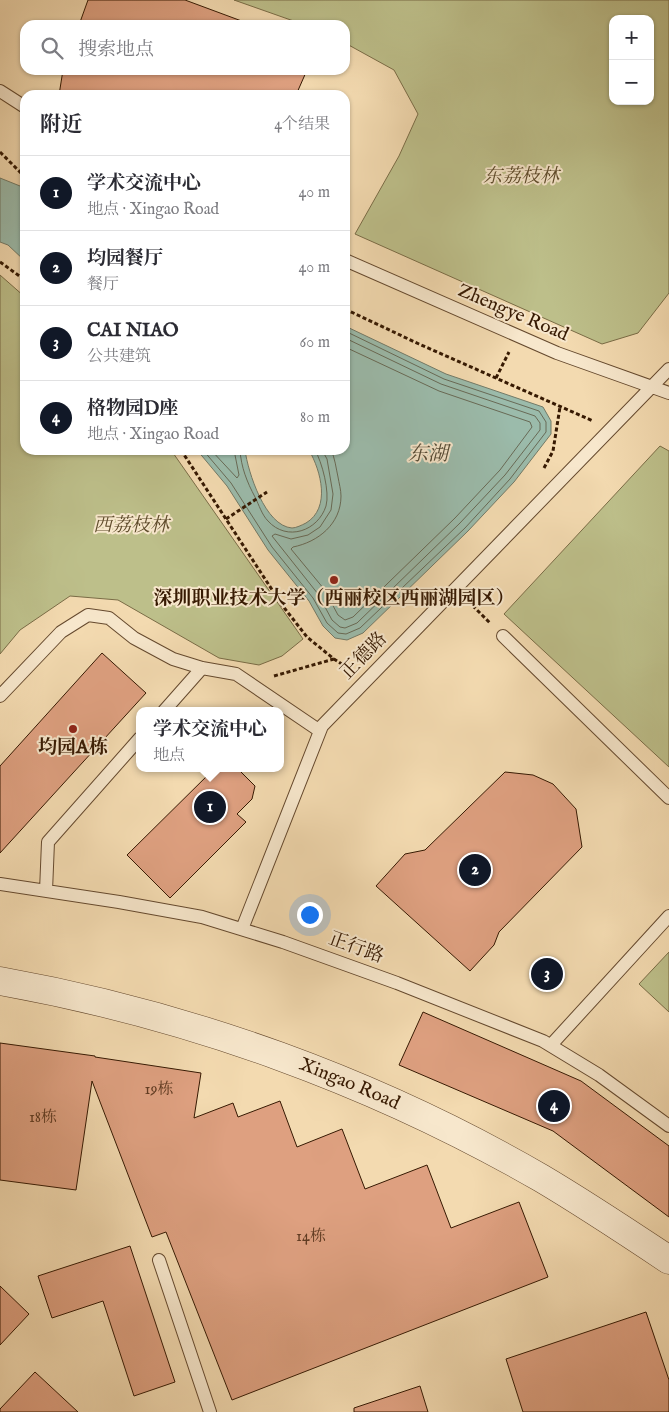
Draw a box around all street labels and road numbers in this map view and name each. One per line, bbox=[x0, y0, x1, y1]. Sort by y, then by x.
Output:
street label: Zhengye Road bbox=[454, 279, 573, 347]
street label: 正德路 bbox=[336, 627, 392, 685]
street label: 正行路 bbox=[325, 927, 387, 969]
street label: Xingao Road bbox=[296, 1053, 404, 1116]

